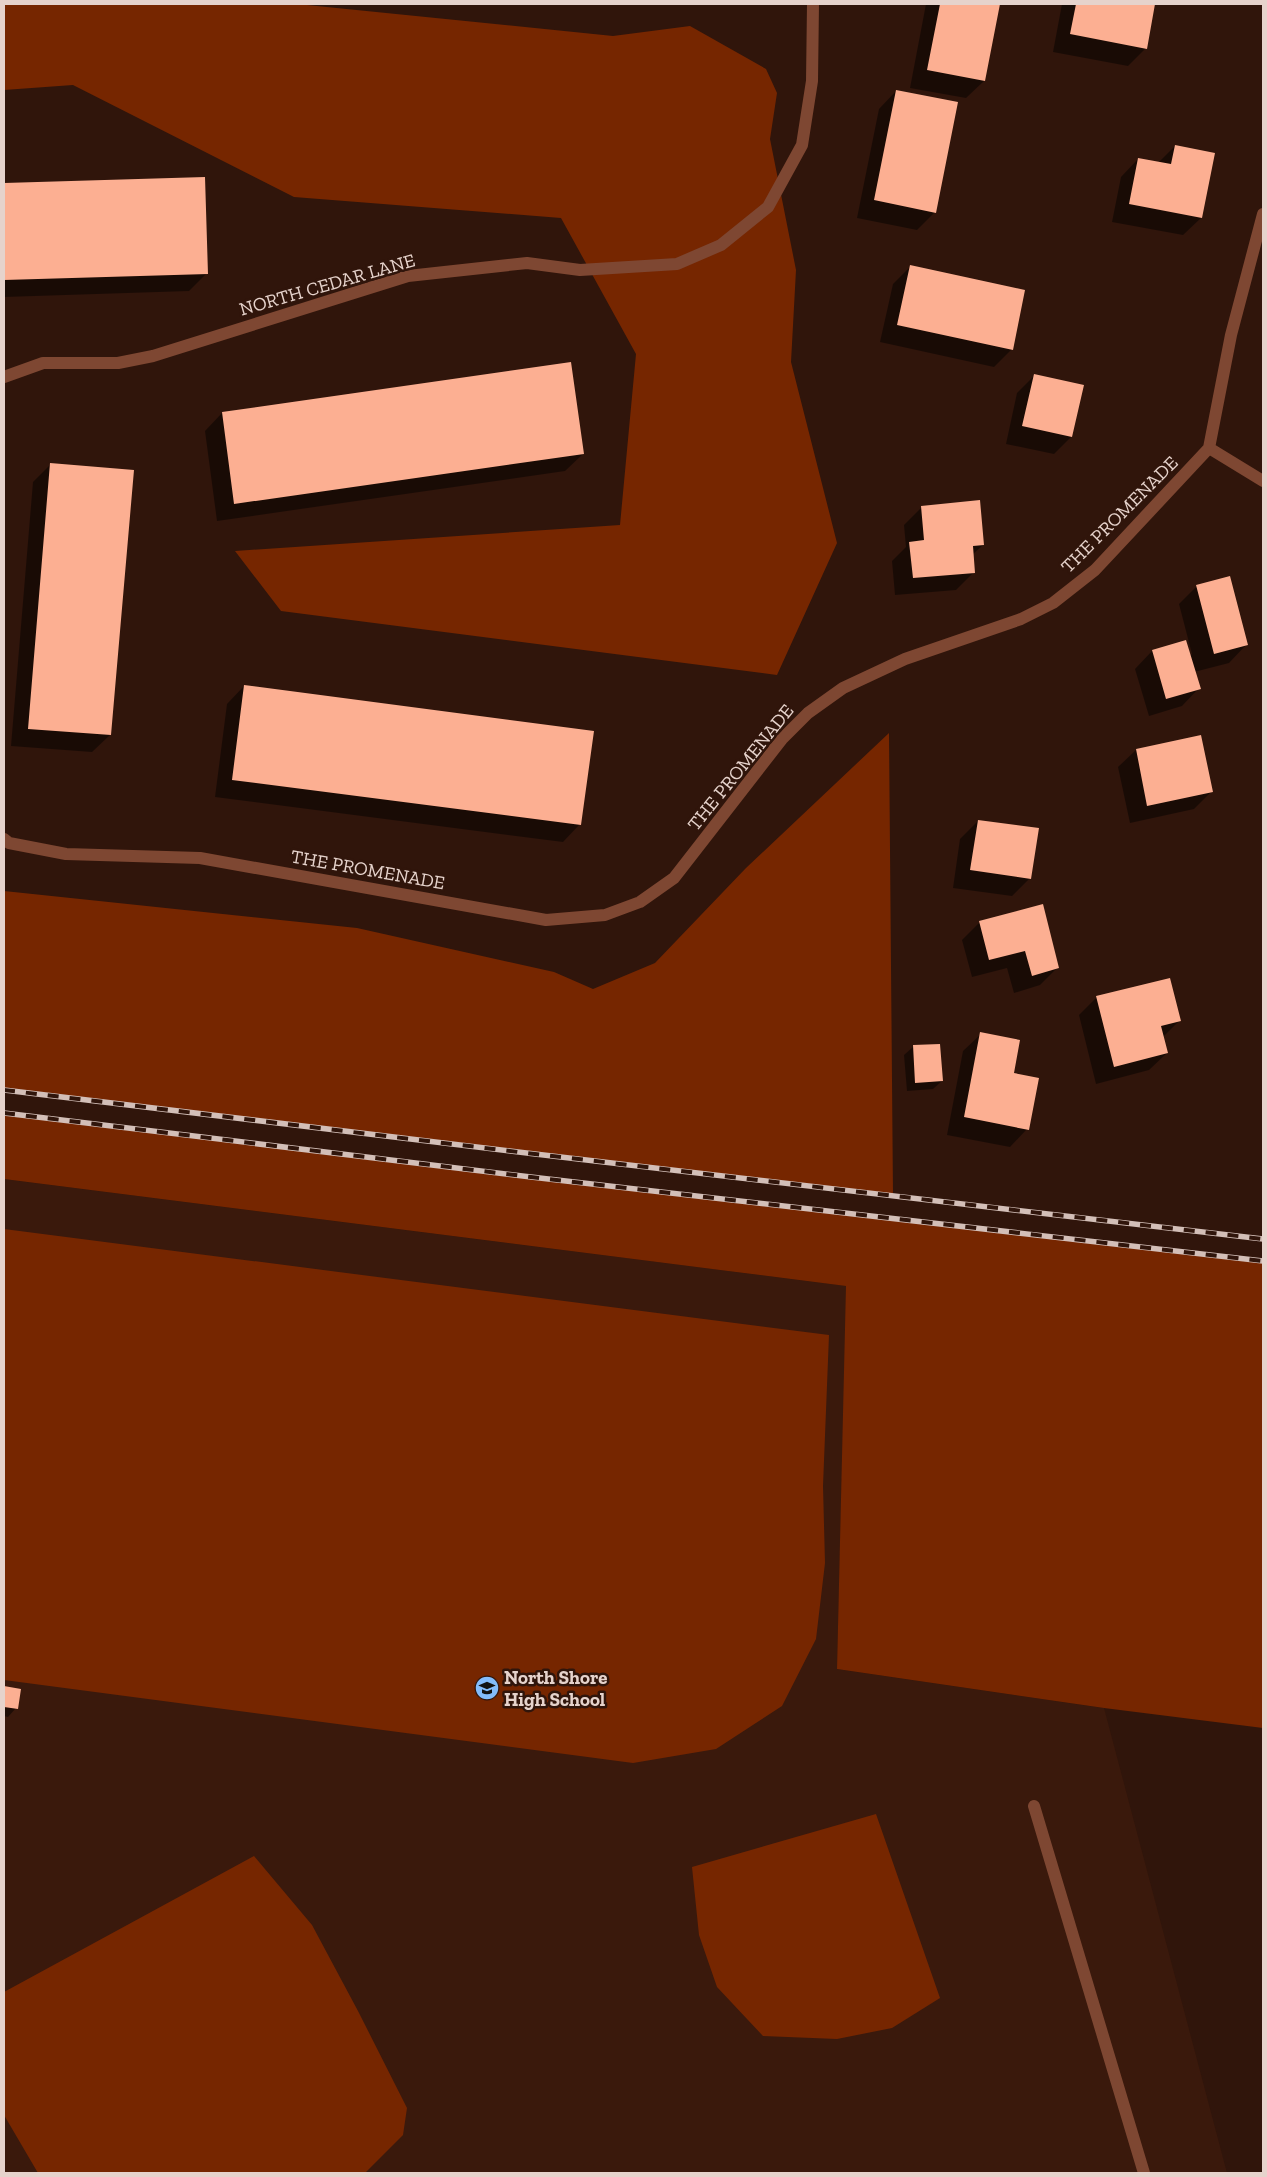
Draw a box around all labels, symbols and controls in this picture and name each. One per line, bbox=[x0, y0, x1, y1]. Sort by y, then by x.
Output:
street label: NORTH CEDAR LANE bbox=[237, 248, 418, 321]
street label: THE PROMENADE bbox=[1056, 451, 1183, 578]
street label: THE PROMENADE bbox=[682, 700, 798, 835]
street label: THE PROMENADE bbox=[289, 845, 447, 894]
place label: North Shore High School bbox=[504, 1666, 608, 1711]
school or university icon: North Shore High School bbox=[474, 1675, 500, 1701]

